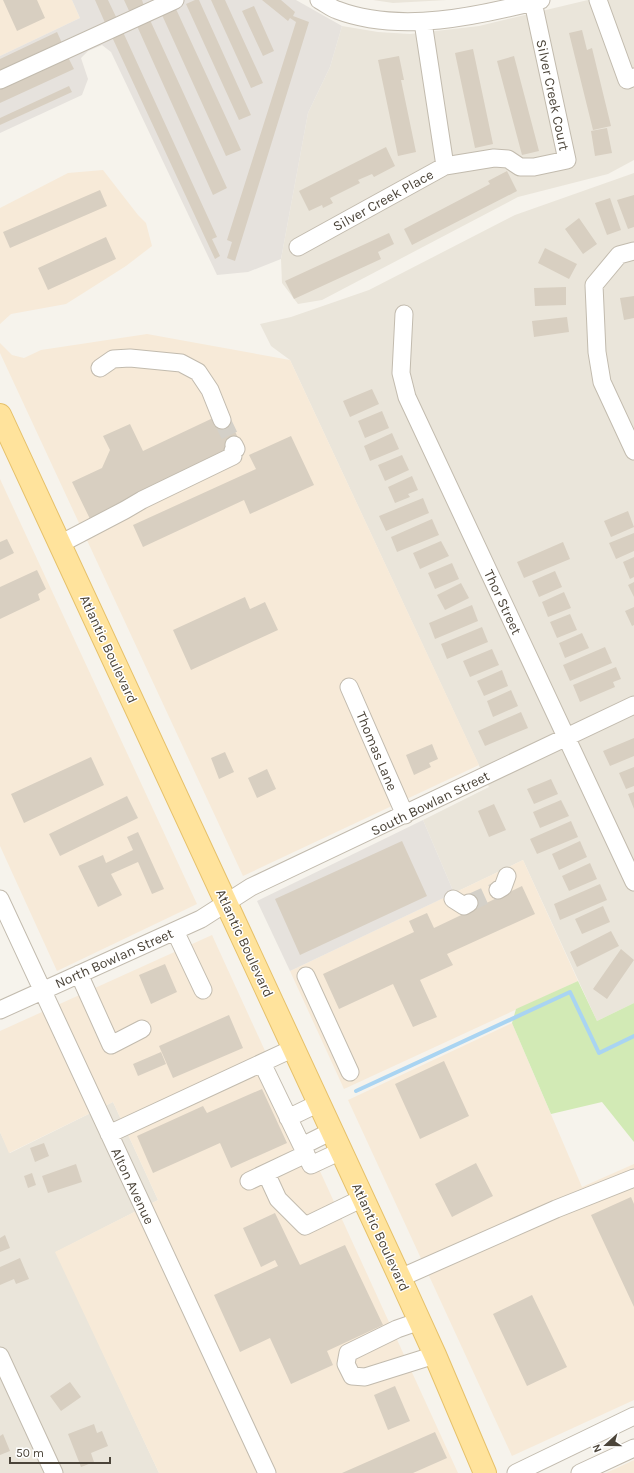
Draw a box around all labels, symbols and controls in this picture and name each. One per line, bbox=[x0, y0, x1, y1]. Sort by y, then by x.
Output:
street label: Silver Creek Court bbox=[532, 38, 573, 152]
street label: Silver Creek Place bbox=[330, 166, 436, 235]
street label: Thor Street bbox=[480, 567, 525, 637]
street label: Atlantic Boulevard bbox=[76, 592, 141, 706]
street label: Thomas Lane bbox=[352, 709, 401, 793]
street label: South Bowlan Street bbox=[368, 767, 492, 840]
street label: Atlantic Boulevard bbox=[212, 886, 277, 1000]
street label: North Bowlan Street bbox=[52, 925, 176, 992]
street label: Alton Avenue bbox=[107, 1145, 158, 1227]
street label: Atlantic Boulevard bbox=[348, 1180, 413, 1294]
north arrow bbox=[586, 1425, 626, 1465]
scale bar bbox=[10, 1439, 110, 1465]
text: N bbox=[590, 1442, 605, 1454]
text: 50 m bbox=[16, 1446, 44, 1460]

